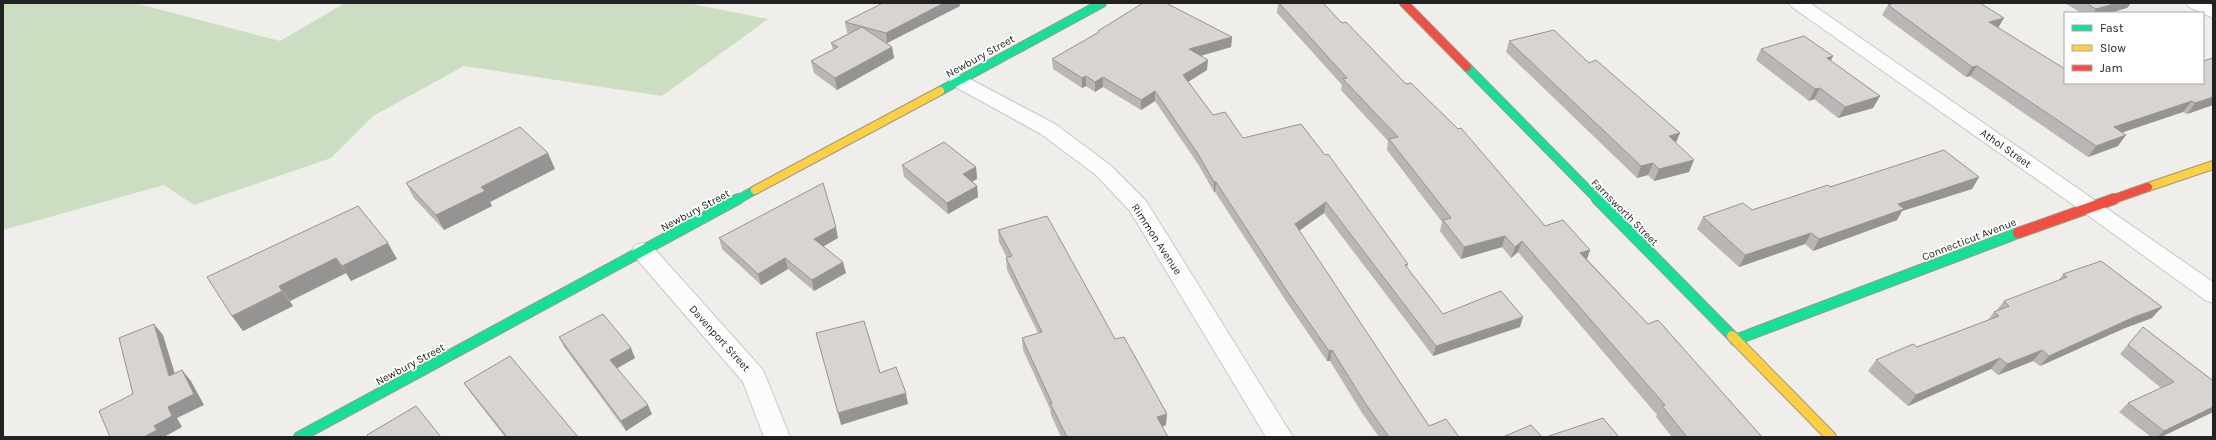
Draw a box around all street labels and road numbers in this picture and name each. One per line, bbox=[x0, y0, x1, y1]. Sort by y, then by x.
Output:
street label: Newbury Street bbox=[944, 32, 1017, 81]
street label: Athol Street bbox=[1978, 126, 2034, 171]
street label: Farnsworth Street bbox=[1588, 176, 1661, 249]
street label: Newbury Street bbox=[659, 187, 732, 234]
street label: Rimmon Avenue bbox=[1129, 201, 1185, 278]
street label: Connecticut Avenue bbox=[1920, 215, 2019, 263]
street label: Davenport Street bbox=[687, 303, 753, 374]
street label: Newbury Street bbox=[374, 341, 447, 388]

